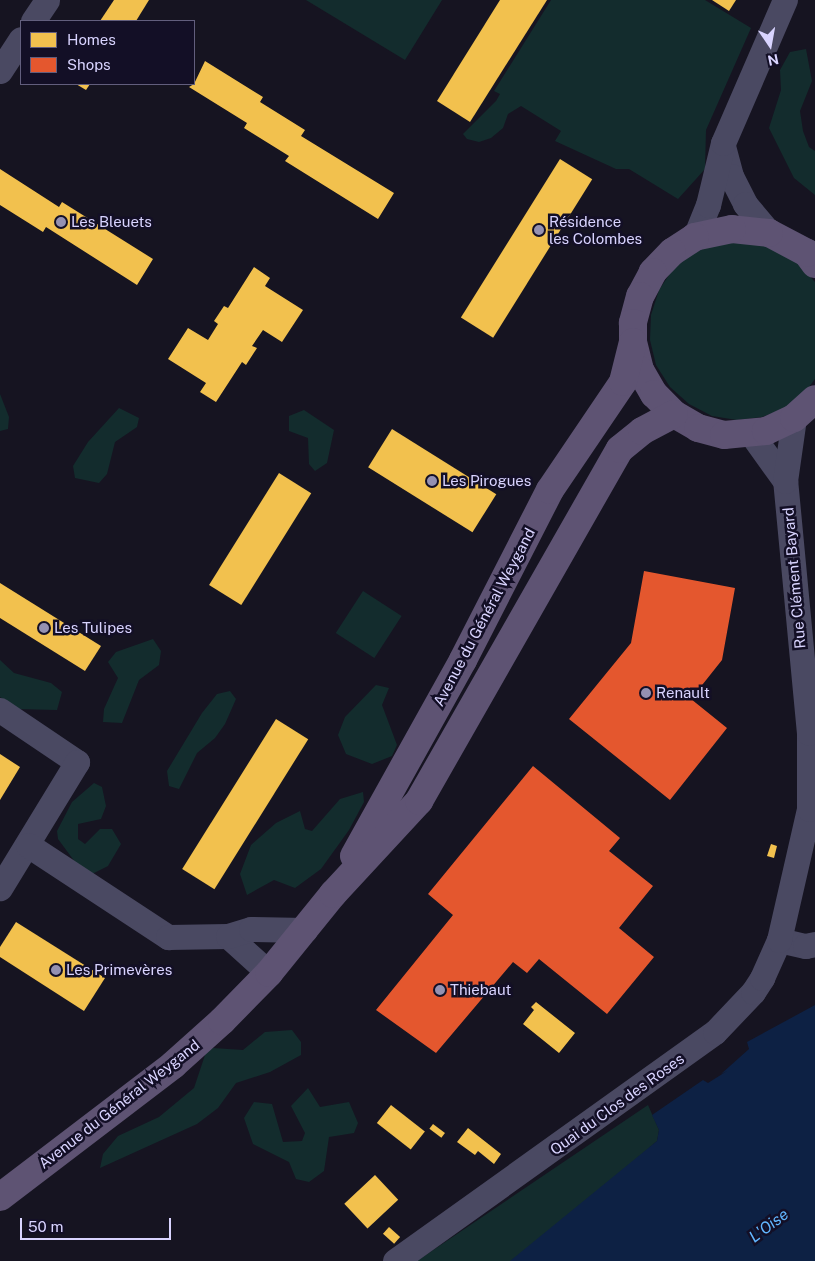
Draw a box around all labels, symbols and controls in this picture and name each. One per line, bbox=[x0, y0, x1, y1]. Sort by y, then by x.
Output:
legend bbox=[20, 20, 195, 85]
north arrow bbox=[745, 20, 795, 70]
text: Homes bbox=[67, 31, 116, 48]
text: N bbox=[766, 51, 780, 69]
text: Shops bbox=[67, 56, 111, 73]
place label: Résidence les Colombes bbox=[549, 212, 642, 247]
place label: Les Bleuets bbox=[71, 213, 152, 231]
marker: Les Bleuets bbox=[55, 216, 67, 228]
marker: Résidence les Colombes bbox=[533, 224, 545, 236]
place label: Les Pirogues bbox=[442, 472, 531, 490]
marker: Les Pirogues bbox=[426, 475, 438, 487]
street label: Rue Clément Bayard bbox=[779, 506, 809, 650]
street label: Avenue du Général Weygand bbox=[429, 524, 539, 710]
place label: Les Tulipes bbox=[54, 619, 132, 637]
marker: Les Tulipes bbox=[38, 622, 50, 634]
place label: Renault bbox=[656, 684, 710, 702]
marker: Renault bbox=[640, 687, 652, 699]
place label: Les Primevères bbox=[66, 961, 172, 979]
marker: Les Primevères bbox=[50, 964, 62, 976]
place label: Thiebaut bbox=[450, 981, 511, 999]
marker: Thiebaut bbox=[434, 984, 446, 996]
street label: Avenue du Général Weygand bbox=[35, 1035, 203, 1173]
street label: Quai du Clos des Roses bbox=[546, 1049, 688, 1159]
water label: L'Oise bbox=[745, 1205, 793, 1247]
scale bar bbox=[22, 1208, 174, 1240]
text: 50 m bbox=[28, 1218, 63, 1235]

